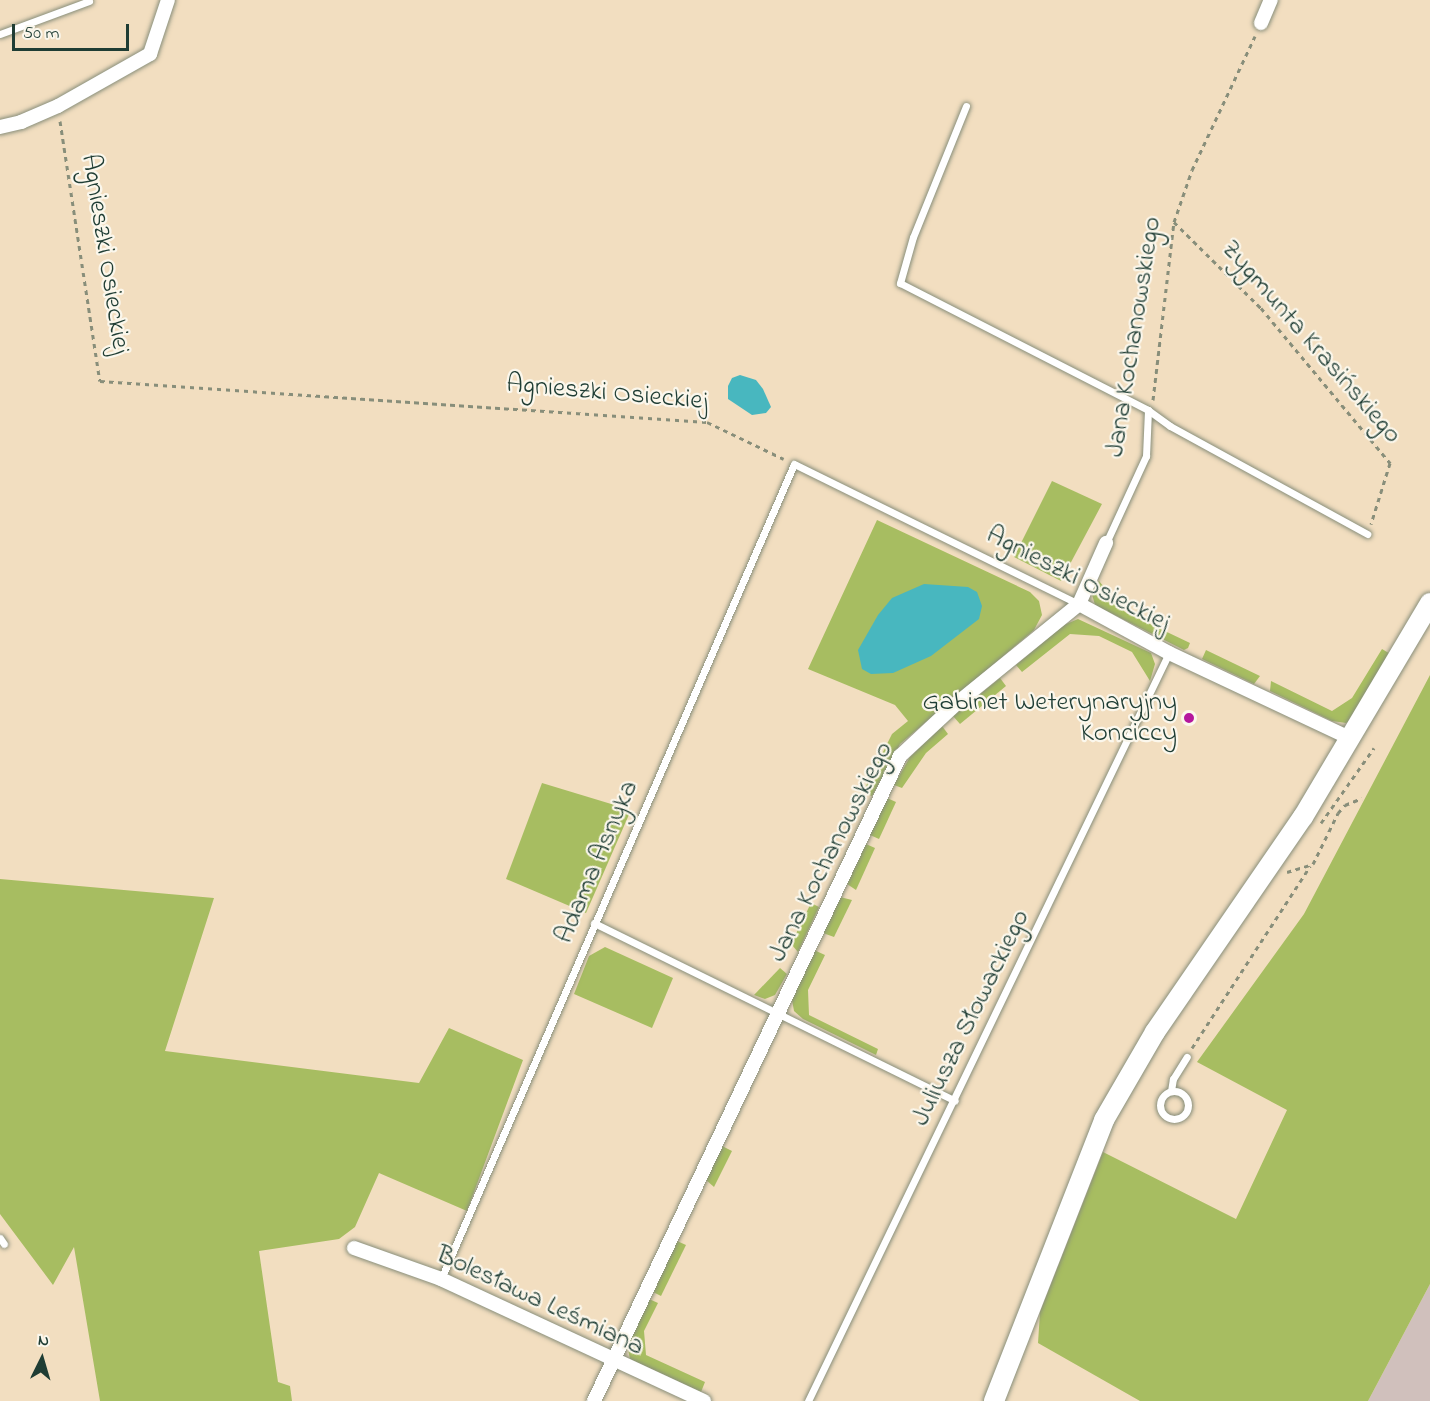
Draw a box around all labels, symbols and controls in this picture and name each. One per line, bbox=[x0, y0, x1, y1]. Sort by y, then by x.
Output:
scale bar bbox=[15, 12, 132, 50]
text: 50 m bbox=[23, 21, 60, 47]
street label: Agnieszki Osieckiej bbox=[73, 152, 137, 356]
street label: Jana Kochanowskiego bbox=[1099, 215, 1169, 459]
street label: Zygmunta Krasińskiego bbox=[1214, 234, 1408, 450]
street label: Agnieszki Osieckiej bbox=[505, 368, 709, 418]
street label: Agnieszki Osieckiej bbox=[981, 519, 1175, 639]
place label: Gabinet Weterynaryjny Konciccy bbox=[923, 686, 1177, 749]
marker: Gabinet Weterynaryjny Konciccy bbox=[1182, 711, 1196, 725]
street label: Jana Kochanowskiego bbox=[761, 737, 901, 967]
street label: Adama Asnyka bbox=[548, 776, 646, 948]
street label: Juliusza Słowackiego bbox=[905, 905, 1037, 1131]
street label: Bolesława Leśmiana bbox=[431, 1239, 649, 1363]
north arrow bbox=[12, 1329, 72, 1389]
text: N bbox=[37, 1329, 50, 1353]

